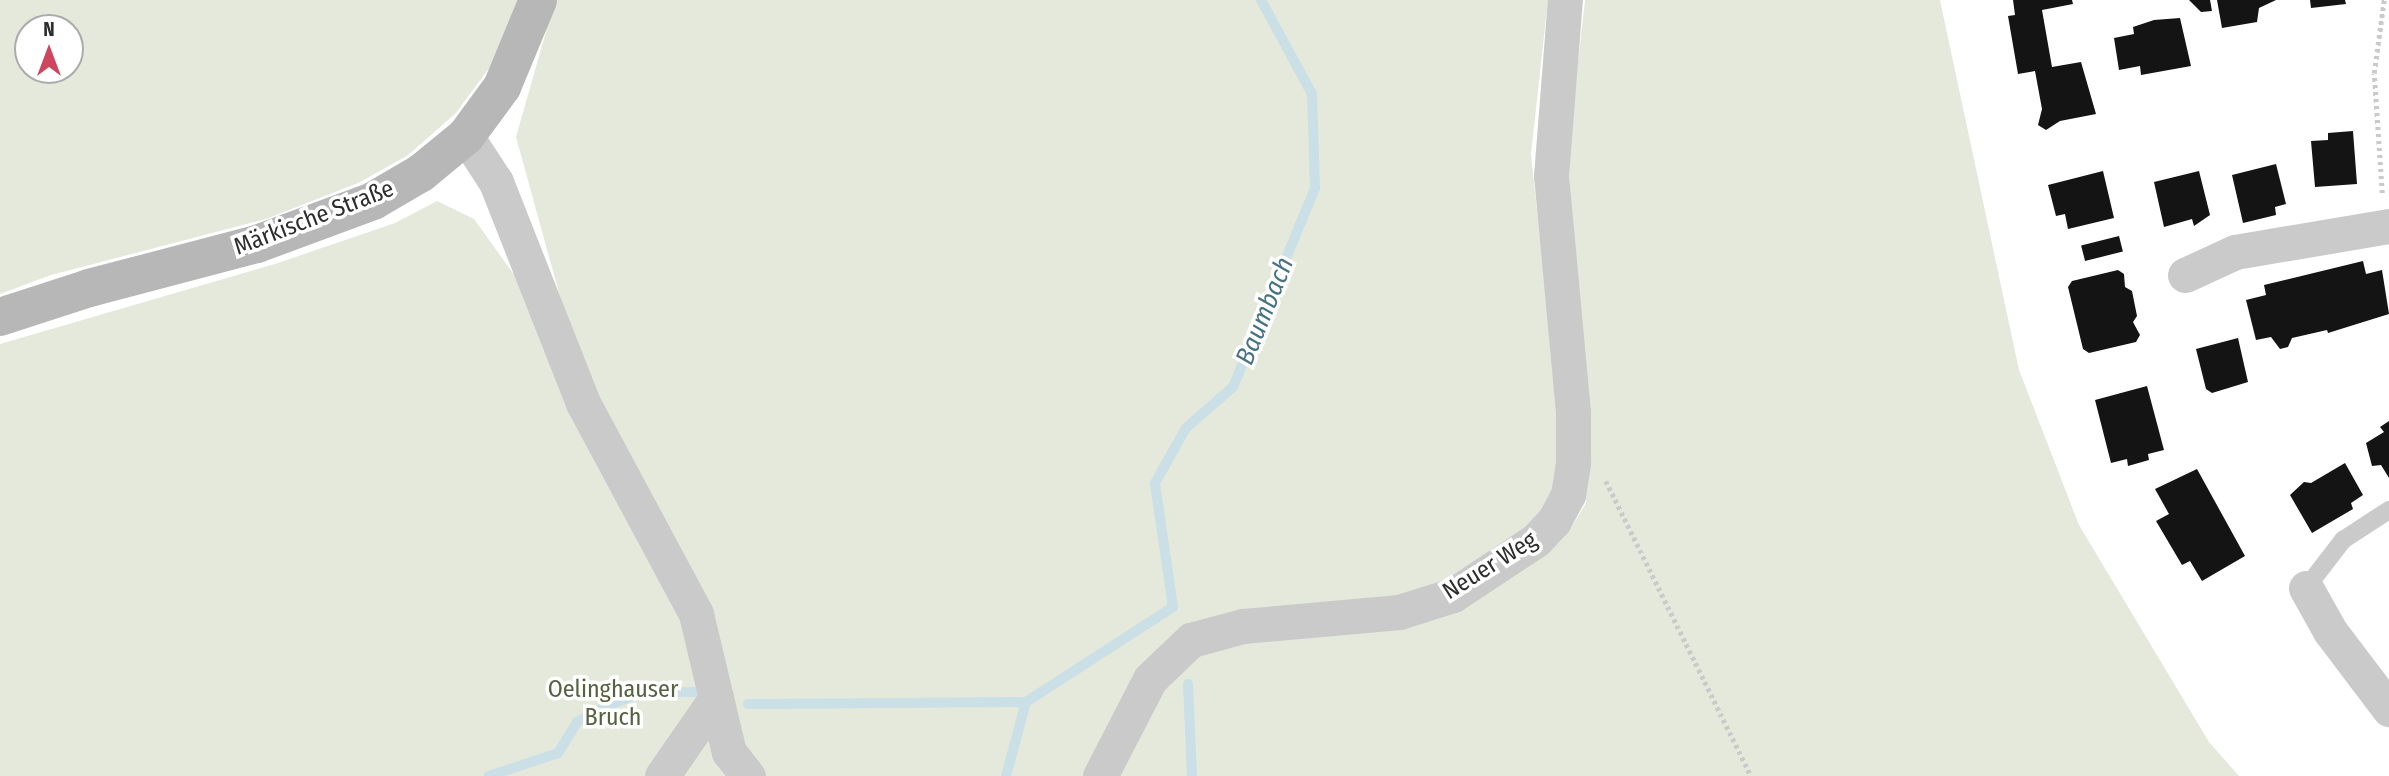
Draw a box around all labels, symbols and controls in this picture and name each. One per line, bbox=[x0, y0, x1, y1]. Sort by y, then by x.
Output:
north arrow bbox=[14, 14, 84, 84]
text: N bbox=[43, 18, 55, 41]
street label: Märkische Straße bbox=[230, 174, 398, 262]
water label: Baumbach bbox=[1229, 253, 1301, 369]
street label: Neuer Weg bbox=[1438, 526, 1542, 606]
park label: Oelinghauser Bruch bbox=[548, 676, 678, 732]

